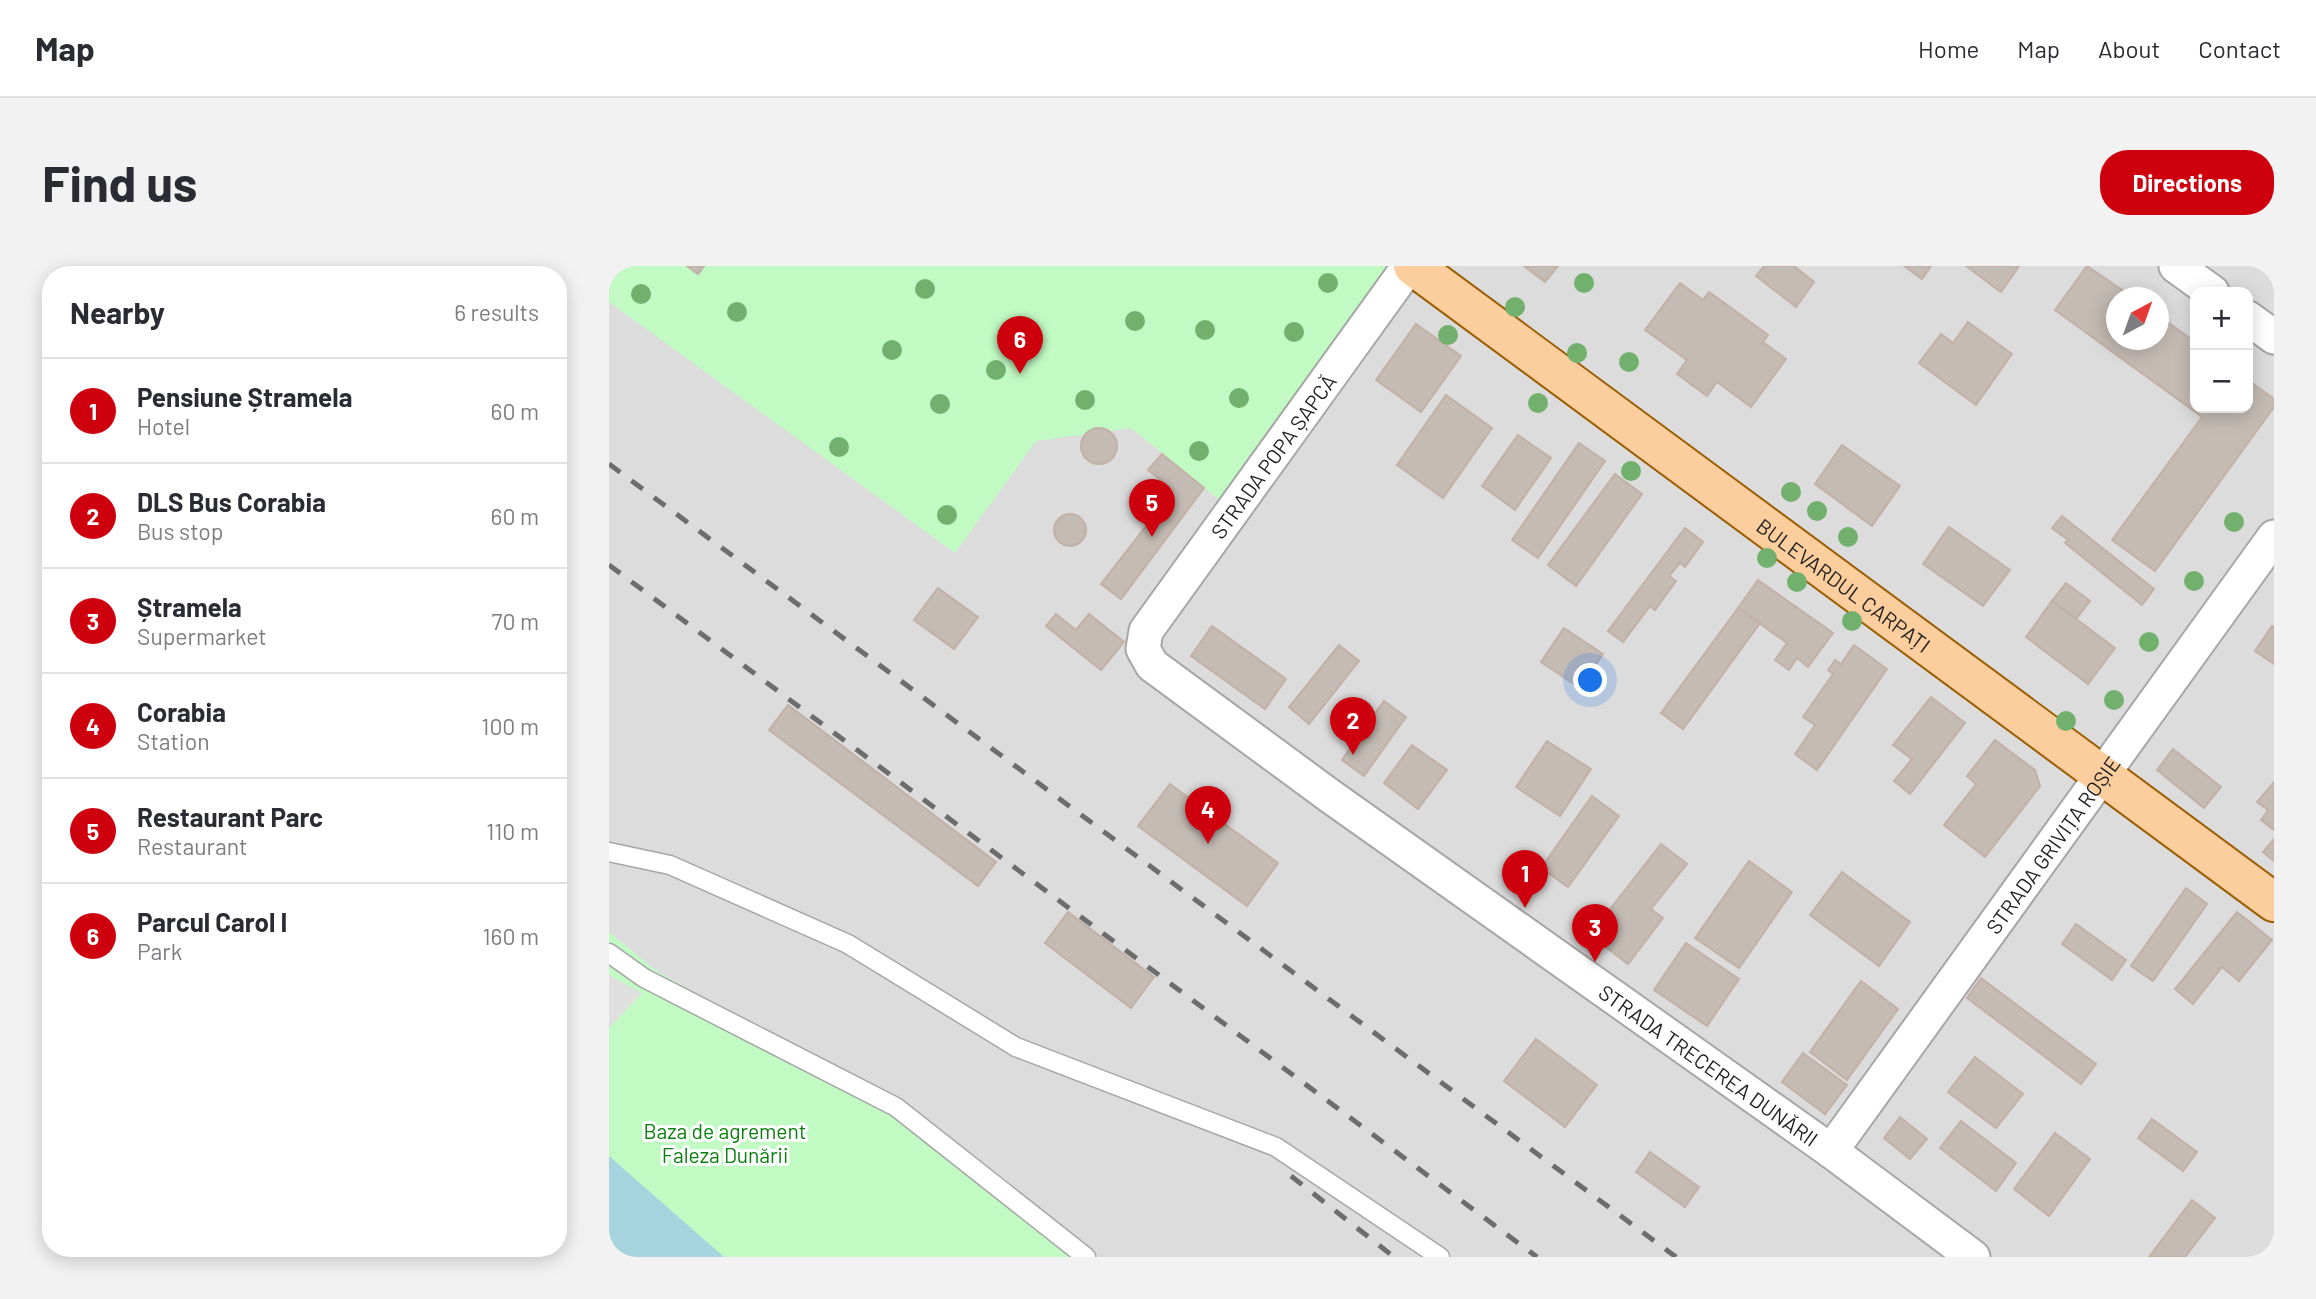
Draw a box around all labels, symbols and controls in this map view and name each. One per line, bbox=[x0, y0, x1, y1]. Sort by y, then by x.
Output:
text: Map bbox=[35, 28, 95, 68]
text: Home bbox=[1918, 34, 1979, 63]
text: Map bbox=[2017, 34, 2060, 63]
text: About bbox=[2098, 34, 2160, 63]
text: Contact bbox=[2198, 34, 2281, 63]
button: Directions bbox=[2100, 150, 2274, 215]
text: Find us bbox=[42, 153, 197, 212]
north arrow bbox=[2106, 287, 2169, 350]
map controls bbox=[2190, 287, 2253, 413]
button: + bbox=[2190, 287, 2253, 350]
text: Nearby bbox=[70, 294, 165, 330]
text: 6 results bbox=[454, 298, 539, 326]
pin: 6 bbox=[997, 316, 1043, 374]
button: − bbox=[2190, 350, 2253, 413]
street label: STRADA POPA ȘAPCĂ bbox=[1205, 369, 1341, 543]
text: Pensiune Ștramela bbox=[137, 381, 352, 412]
text: 1 bbox=[89, 397, 97, 425]
text: 60 m bbox=[491, 397, 539, 425]
text: Hotel bbox=[137, 412, 190, 440]
pin: 5 bbox=[1129, 479, 1175, 537]
text: DLS Bus Corabia bbox=[137, 486, 326, 517]
text: 2 bbox=[87, 502, 99, 530]
text: 60 m bbox=[491, 502, 539, 530]
street label: BULEVARDUL CARPAȚI bbox=[1752, 512, 1936, 657]
text: Bus stop bbox=[137, 517, 223, 545]
text: Ștramela bbox=[137, 591, 242, 622]
text: 3 bbox=[87, 607, 99, 635]
text: 70 m bbox=[492, 607, 539, 635]
text: Supermarket bbox=[137, 622, 267, 650]
your location bbox=[1573, 663, 1607, 697]
text: Corabia bbox=[137, 696, 226, 727]
pin: 2 bbox=[1330, 697, 1376, 755]
text: 4 bbox=[86, 712, 100, 740]
text: 100 m bbox=[481, 712, 539, 740]
text: Station bbox=[137, 727, 210, 755]
street label: STRADA GRIVIȚA ROȘIE bbox=[1980, 751, 2125, 938]
pin: 4 bbox=[1185, 786, 1231, 844]
text: Restaurant Parc bbox=[137, 801, 323, 832]
text: 5 bbox=[87, 817, 99, 845]
text: 110 m bbox=[486, 817, 539, 845]
text: Restaurant bbox=[137, 832, 247, 860]
pin: 1 bbox=[1502, 850, 1548, 908]
pin: 3 bbox=[1572, 904, 1618, 962]
text: Parcul Carol I bbox=[137, 906, 287, 937]
text: 6 bbox=[87, 922, 99, 950]
text: 160 m bbox=[482, 922, 539, 950]
text: Park bbox=[137, 937, 182, 965]
street label: STRADA TRECEREA DUNĂRII bbox=[1595, 978, 1823, 1151]
park label: Baza de agrement Faleza Dunării bbox=[644, 1118, 806, 1167]

